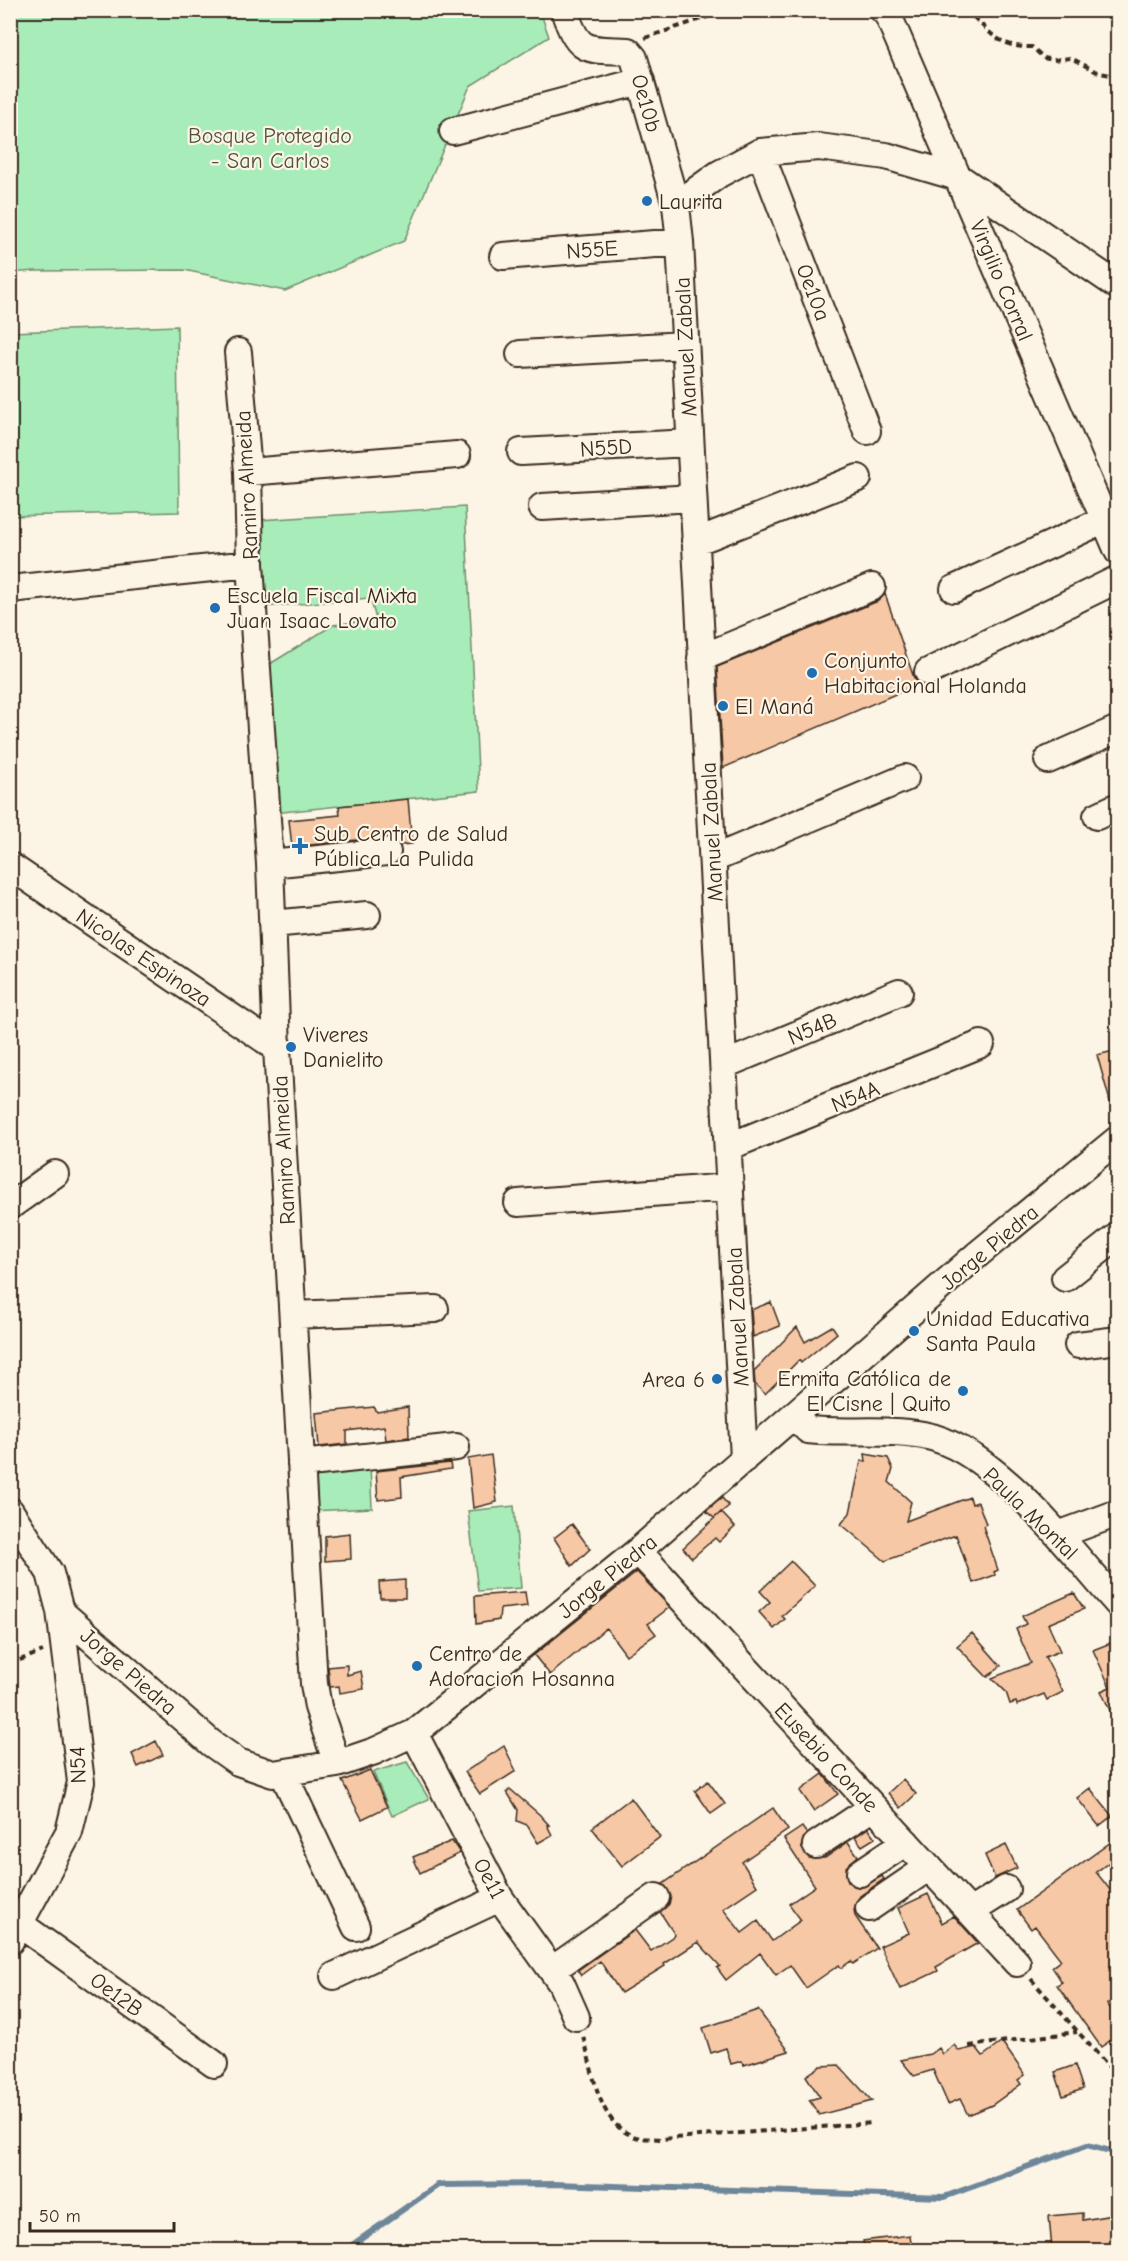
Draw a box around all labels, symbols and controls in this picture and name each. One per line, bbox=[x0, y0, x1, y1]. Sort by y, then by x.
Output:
street label: Oe10b bbox=[625, 71, 667, 135]
park label: Bosque Protegido - San Carlos bbox=[188, 123, 352, 174]
place label: Laurita bbox=[659, 189, 723, 215]
marker: Laurita bbox=[640, 194, 654, 208]
street label: Virgilio Corral bbox=[964, 216, 1038, 345]
street label: N55E bbox=[565, 235, 619, 265]
street label: Oe10a bbox=[790, 260, 836, 324]
street label: Manuel Zabala bbox=[669, 276, 703, 417]
street label: Ramiro Almeida bbox=[230, 410, 264, 560]
street label: N55D bbox=[579, 433, 633, 463]
place label: Escuela Fiscal Mixta Juan Isaac Lovato bbox=[227, 583, 417, 634]
marker: Escuela Fiscal Mixta Juan Isaac Lovato bbox=[208, 601, 222, 615]
place label: Conjunto Habitacional Holanda bbox=[824, 648, 1027, 699]
marker: Conjunto Habitacional Holanda bbox=[805, 666, 819, 680]
place label: El Maná bbox=[735, 694, 814, 720]
marker: El Maná bbox=[716, 699, 730, 713]
street label: Manuel Zabala bbox=[695, 761, 729, 902]
place label: Sub Centro de Salud Pública La Pulida bbox=[314, 821, 508, 872]
marker: Sub Centro de Salud Pública La Pulida bbox=[291, 837, 309, 855]
street label: Nicolas Espinoza bbox=[71, 903, 216, 1013]
street label: N54B bbox=[784, 1007, 841, 1051]
place label: Viveres Danielito bbox=[303, 1022, 383, 1073]
marker: Viveres Danielito bbox=[284, 1040, 298, 1054]
street label: Ramiro Almeida bbox=[267, 1075, 301, 1225]
street label: N54A bbox=[827, 1075, 884, 1118]
street label: Jorge Piedra bbox=[936, 1199, 1044, 1296]
street label: Manuel Zabala bbox=[721, 1246, 755, 1387]
place label: Unidad Educativa Santa Paula bbox=[926, 1306, 1090, 1357]
marker: Unidad Educativa Santa Paula bbox=[907, 1324, 921, 1338]
place label: Ermita Católica de El Cisne | Quito bbox=[778, 1366, 951, 1417]
place label: Area 6 bbox=[642, 1367, 705, 1393]
marker: Area 6 bbox=[710, 1372, 724, 1386]
marker: Ermita Católica de El Cisne | Quito bbox=[956, 1384, 970, 1398]
street label: Paula Montal bbox=[978, 1462, 1083, 1565]
street label: Jorge Piedra bbox=[553, 1529, 662, 1624]
street label: Jorge Piedra bbox=[75, 1623, 182, 1721]
place label: Centro de Adoracion Hosanna bbox=[429, 1641, 615, 1692]
marker: Centro de Adoracion Hosanna bbox=[410, 1659, 424, 1673]
street label: Eusebio Conde bbox=[769, 1697, 884, 1818]
street label: N54 bbox=[64, 1746, 92, 1784]
street label: Oe11 bbox=[467, 1854, 511, 1903]
street label: Oe12B bbox=[85, 1967, 148, 2023]
scale bar bbox=[30, 2195, 174, 2233]
text: 50 m bbox=[39, 2206, 81, 2227]

